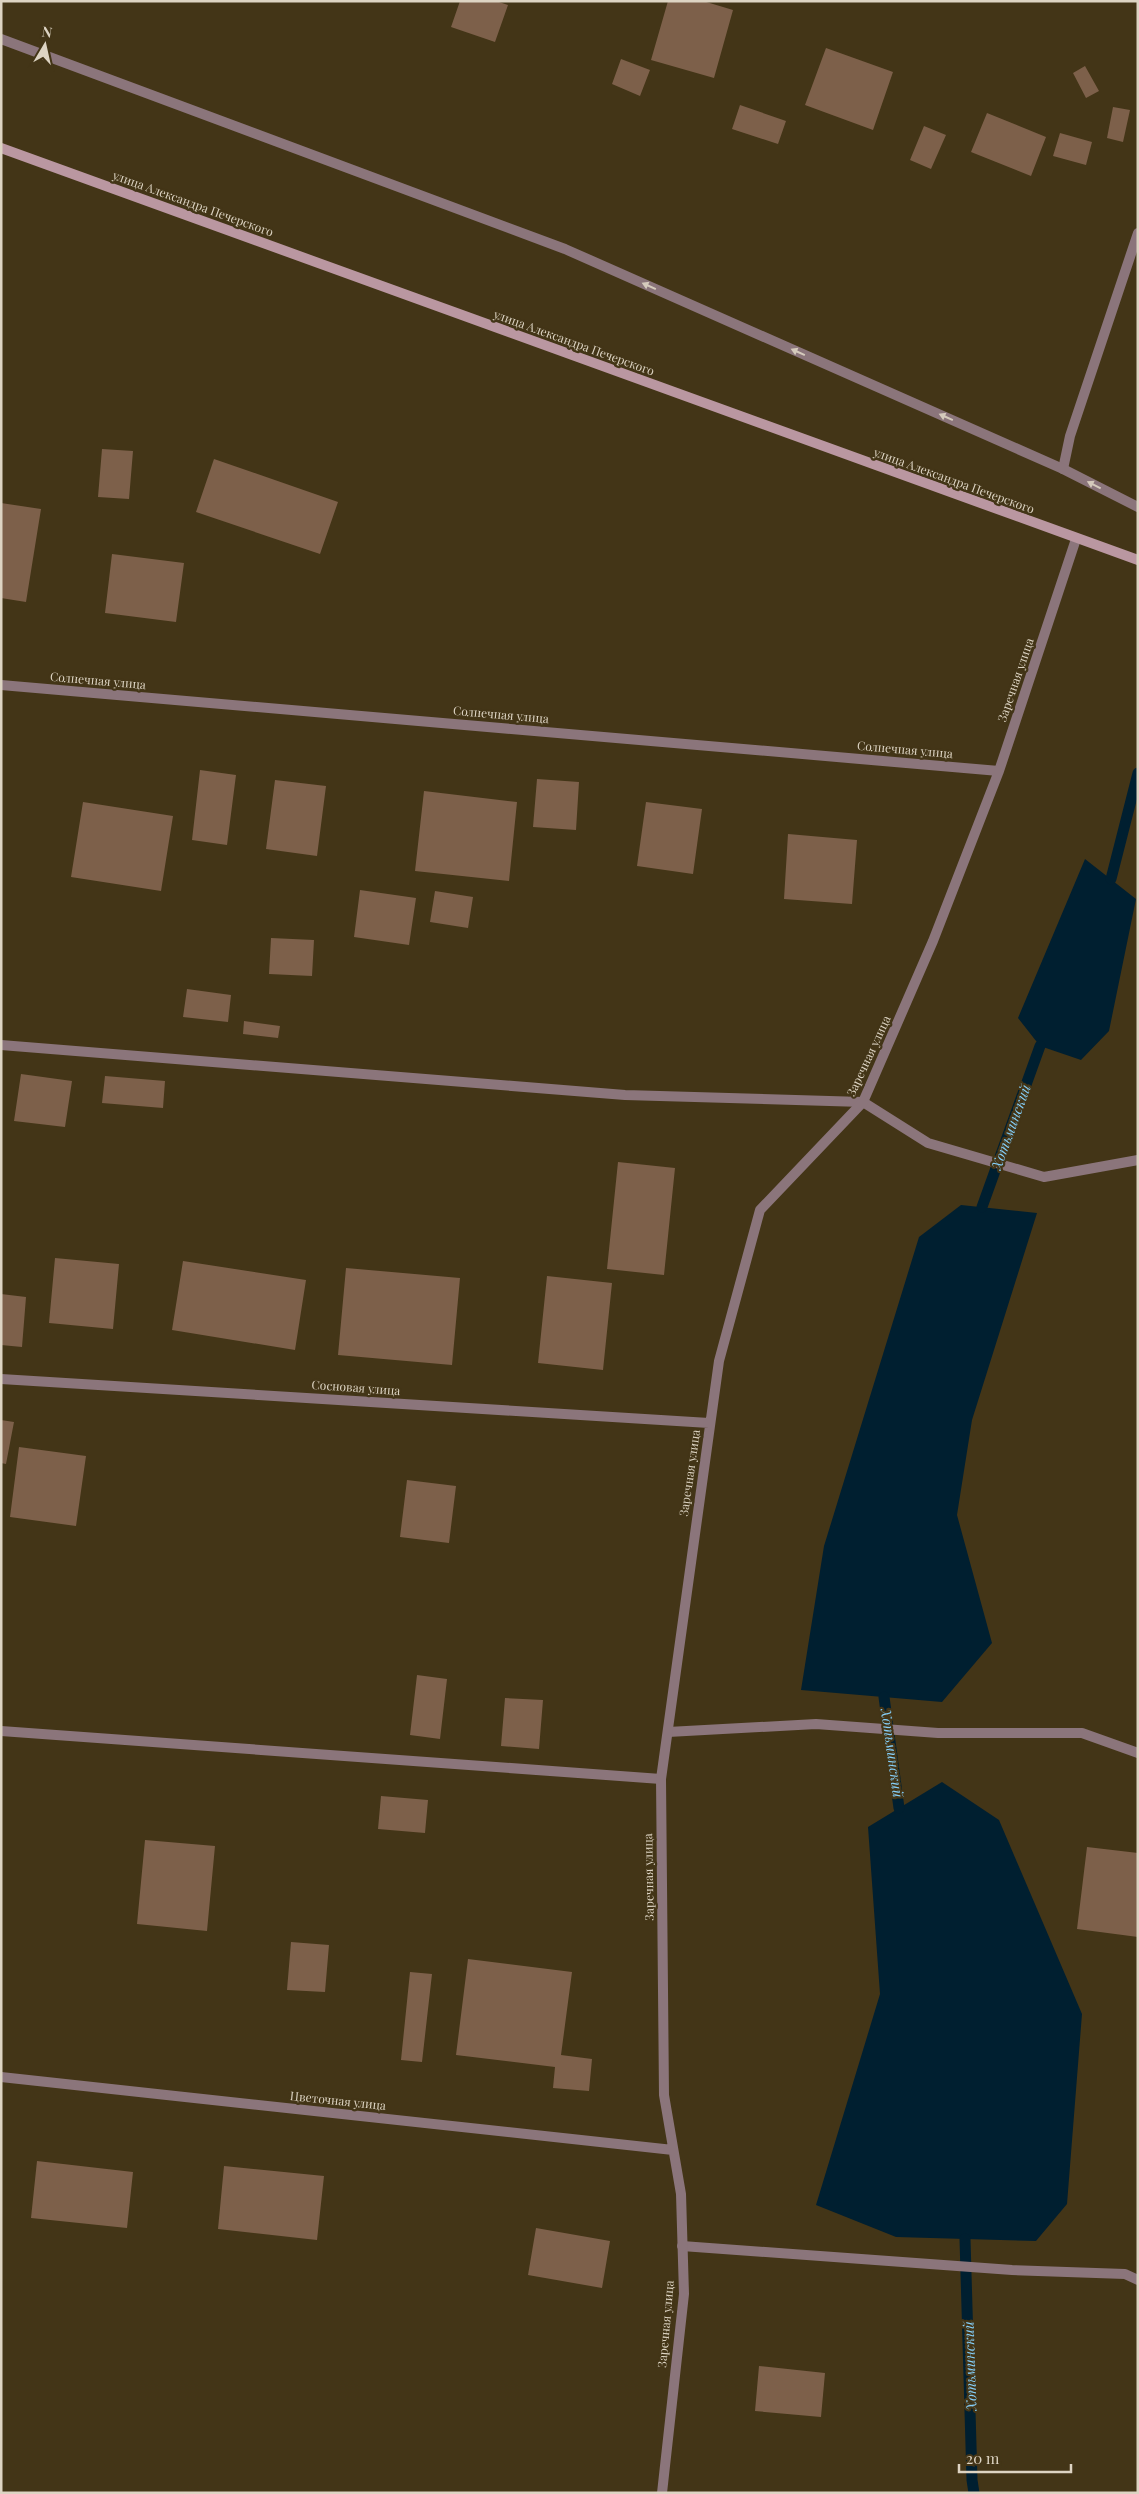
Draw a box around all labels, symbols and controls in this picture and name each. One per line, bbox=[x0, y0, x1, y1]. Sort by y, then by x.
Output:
north arrow bbox=[20, 20, 70, 70]
text: N bbox=[41, 21, 54, 42]
street label: улица Александра Печерского bbox=[110, 166, 276, 240]
one-way arrow bbox=[642, 282, 656, 290]
street label: улица Александра Печерского bbox=[491, 305, 657, 379]
one-way arrow bbox=[791, 347, 805, 355]
one-way arrow bbox=[939, 413, 953, 421]
street label: улица Александра Печерского bbox=[871, 443, 1037, 517]
one-way arrow bbox=[1087, 481, 1102, 489]
street label: Заречная улица bbox=[993, 636, 1037, 724]
street label: Солнечная улица bbox=[50, 668, 147, 692]
street label: Солнечная улица bbox=[453, 702, 550, 726]
street label: Солнечная улица bbox=[857, 737, 954, 761]
street label: Заречная улица bbox=[842, 1013, 894, 1099]
water label: Хотьминский bbox=[986, 1081, 1035, 1173]
street label: Сосновая улица bbox=[311, 1376, 401, 1398]
street label: Заречная улица bbox=[675, 1428, 703, 1517]
water label: Хотьминский bbox=[877, 1706, 908, 1800]
street label: Заречная улица bbox=[639, 1833, 657, 1921]
street label: Цветочная улица bbox=[289, 2087, 387, 2113]
street label: Заречная улица bbox=[653, 2280, 677, 2368]
water label: Хотьминский bbox=[958, 2320, 981, 2412]
scale bar bbox=[959, 2442, 1072, 2474]
text: 20 m bbox=[966, 2448, 1000, 2468]

